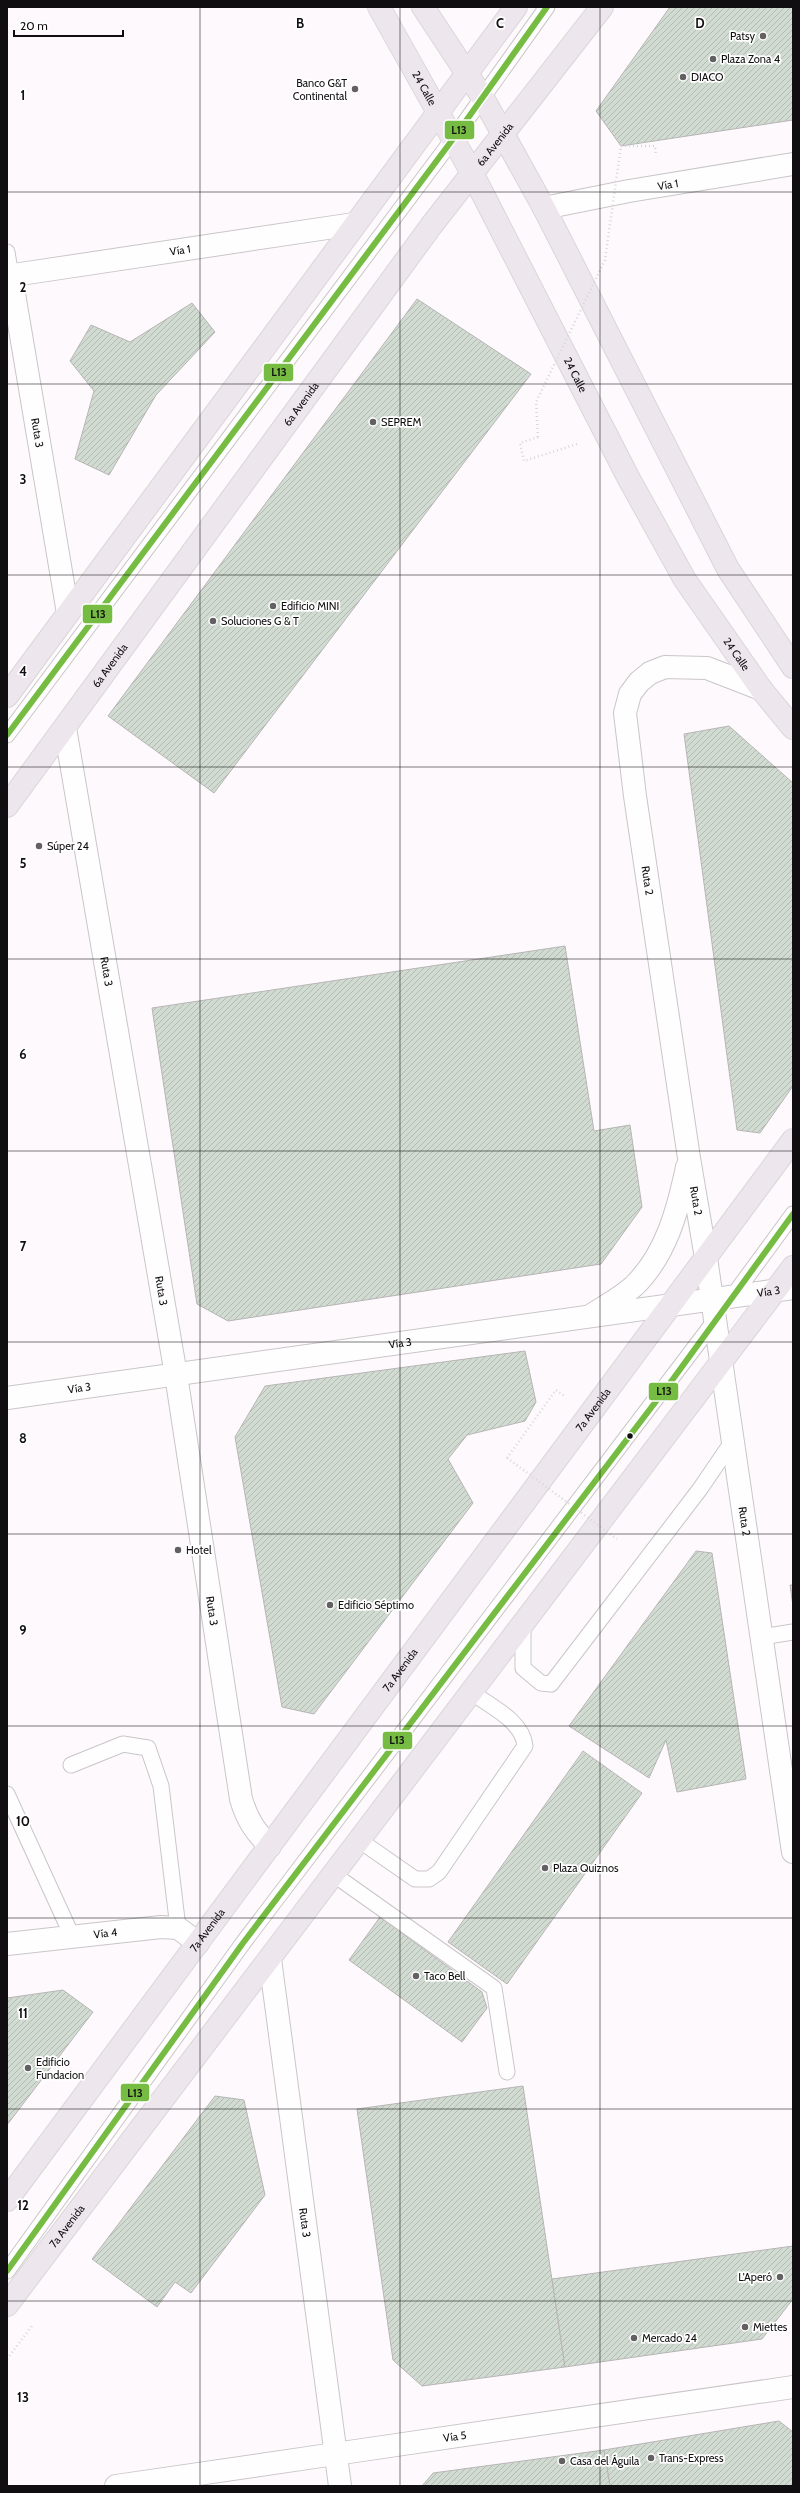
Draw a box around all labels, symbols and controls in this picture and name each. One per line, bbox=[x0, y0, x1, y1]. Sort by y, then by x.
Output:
scale bar bbox=[14, 12, 123, 38]
text: B bbox=[296, 15, 304, 31]
text: C bbox=[496, 15, 504, 31]
text: D bbox=[695, 15, 705, 31]
text: 20 m bbox=[20, 18, 48, 33]
place label: Patsy bbox=[730, 29, 755, 43]
marker: Patsy bbox=[758, 31, 768, 41]
place label: Plaza Zona 4 bbox=[721, 52, 781, 66]
marker: Plaza Zona 4 bbox=[708, 54, 718, 64]
street label: 24 Calle bbox=[409, 68, 440, 108]
place label: DIACO bbox=[691, 70, 724, 84]
marker: DIACO bbox=[678, 72, 688, 82]
place label: Banco G&T Continental bbox=[293, 76, 347, 103]
marker: Banco G&T Continental bbox=[350, 84, 360, 94]
text: 1 bbox=[21, 87, 25, 103]
street label: 6a Avenida bbox=[473, 119, 516, 169]
line badge: L13 bbox=[444, 120, 475, 140]
text: L13 bbox=[451, 123, 467, 137]
street label: Vía 1 bbox=[656, 176, 679, 193]
street label: Vía 1 bbox=[169, 242, 191, 259]
text: 2 bbox=[20, 279, 27, 295]
street label: 24 Calle bbox=[561, 355, 590, 395]
line badge: L13 bbox=[263, 363, 294, 382]
text: L13 bbox=[271, 365, 287, 379]
street label: 6a Avenida bbox=[280, 379, 322, 429]
place label: SEPREM bbox=[381, 415, 422, 429]
street label: Ruta 3 bbox=[28, 417, 47, 449]
marker: SEPREM bbox=[368, 417, 378, 427]
text: 3 bbox=[19, 471, 27, 487]
place label: Edificio MINI bbox=[281, 599, 339, 613]
marker: Edificio MINI bbox=[268, 601, 278, 611]
line badge: L13 bbox=[82, 604, 113, 624]
text: L13 bbox=[90, 607, 106, 621]
place label: Soluciones G & T bbox=[221, 614, 299, 628]
marker: Soluciones G & T bbox=[208, 616, 218, 626]
street label: 24 Calle bbox=[720, 635, 753, 674]
street label: 6a Avenida bbox=[89, 640, 131, 690]
text: 4 bbox=[19, 663, 27, 679]
place label: Súper 24 bbox=[47, 839, 90, 853]
marker: Súper 24 bbox=[34, 841, 44, 851]
text: 5 bbox=[20, 855, 27, 871]
street label: Ruta 2 bbox=[639, 865, 657, 896]
street label: Ruta 3 bbox=[97, 956, 116, 987]
text: 6 bbox=[19, 1046, 27, 1062]
street label: Ruta 2 bbox=[687, 1185, 706, 1217]
text: 7 bbox=[20, 1238, 27, 1254]
street label: Ruta 3 bbox=[152, 1275, 171, 1307]
street label: Vía 3 bbox=[756, 1283, 781, 1300]
street label: Vía 3 bbox=[388, 1334, 413, 1352]
street label: Vía 3 bbox=[67, 1379, 92, 1396]
line badge: L13 bbox=[648, 1382, 679, 1401]
text: L13 bbox=[656, 1384, 672, 1398]
street label: 7a Avenida bbox=[573, 1385, 614, 1434]
text: 8 bbox=[19, 1430, 27, 1446]
unlabelled marker bbox=[625, 1431, 635, 1441]
street label: Ruta 2 bbox=[735, 1506, 754, 1537]
place label: Hotel bbox=[186, 1543, 212, 1557]
marker: Hotel bbox=[173, 1545, 183, 1555]
street label: Ruta 3 bbox=[203, 1595, 221, 1627]
place label: Edificio Séptimo bbox=[338, 1598, 414, 1612]
marker: Edificio Séptimo bbox=[325, 1600, 335, 1610]
text: 9 bbox=[19, 1622, 27, 1638]
street label: 7a Avenida bbox=[380, 1645, 421, 1694]
line badge: L13 bbox=[382, 1731, 413, 1750]
text: L13 bbox=[389, 1733, 405, 1747]
text: 10 bbox=[16, 1813, 30, 1829]
place label: Plaza Quiznos bbox=[553, 1861, 619, 1875]
marker: Plaza Quiznos bbox=[540, 1863, 550, 1873]
street label: 7a Avenida bbox=[187, 1905, 228, 1954]
street label: Vía 4 bbox=[93, 1925, 119, 1941]
place label: Taco Bell bbox=[424, 1969, 466, 1983]
marker: Taco Bell bbox=[411, 1971, 421, 1981]
text: 11 bbox=[18, 2005, 28, 2021]
place label: Edificio Fundacion bbox=[36, 2055, 84, 2082]
marker: Edificio Fundacion bbox=[23, 2063, 33, 2073]
line badge: L13 bbox=[120, 2083, 150, 2102]
text: L13 bbox=[127, 2086, 143, 2100]
text: 12 bbox=[17, 2197, 29, 2213]
street label: 7a Avenida bbox=[46, 2201, 88, 2250]
street label: Ruta 3 bbox=[296, 2207, 314, 2238]
place label: L'Aperó bbox=[738, 2270, 772, 2284]
marker: L'Aperó bbox=[775, 2272, 785, 2282]
place label: Miettes bbox=[753, 2320, 788, 2334]
marker: Miettes bbox=[740, 2322, 750, 2332]
place label: Mercado 24 bbox=[642, 2331, 697, 2345]
marker: Mercado 24 bbox=[629, 2333, 639, 2343]
text: 13 bbox=[17, 2389, 29, 2405]
street label: Vía 5 bbox=[442, 2428, 467, 2445]
place label: Trans-Express bbox=[659, 2451, 724, 2465]
marker: Trans-Express bbox=[646, 2453, 656, 2463]
place label: Casa del Águila bbox=[570, 2454, 640, 2468]
marker: Casa del Águila bbox=[557, 2456, 567, 2466]

